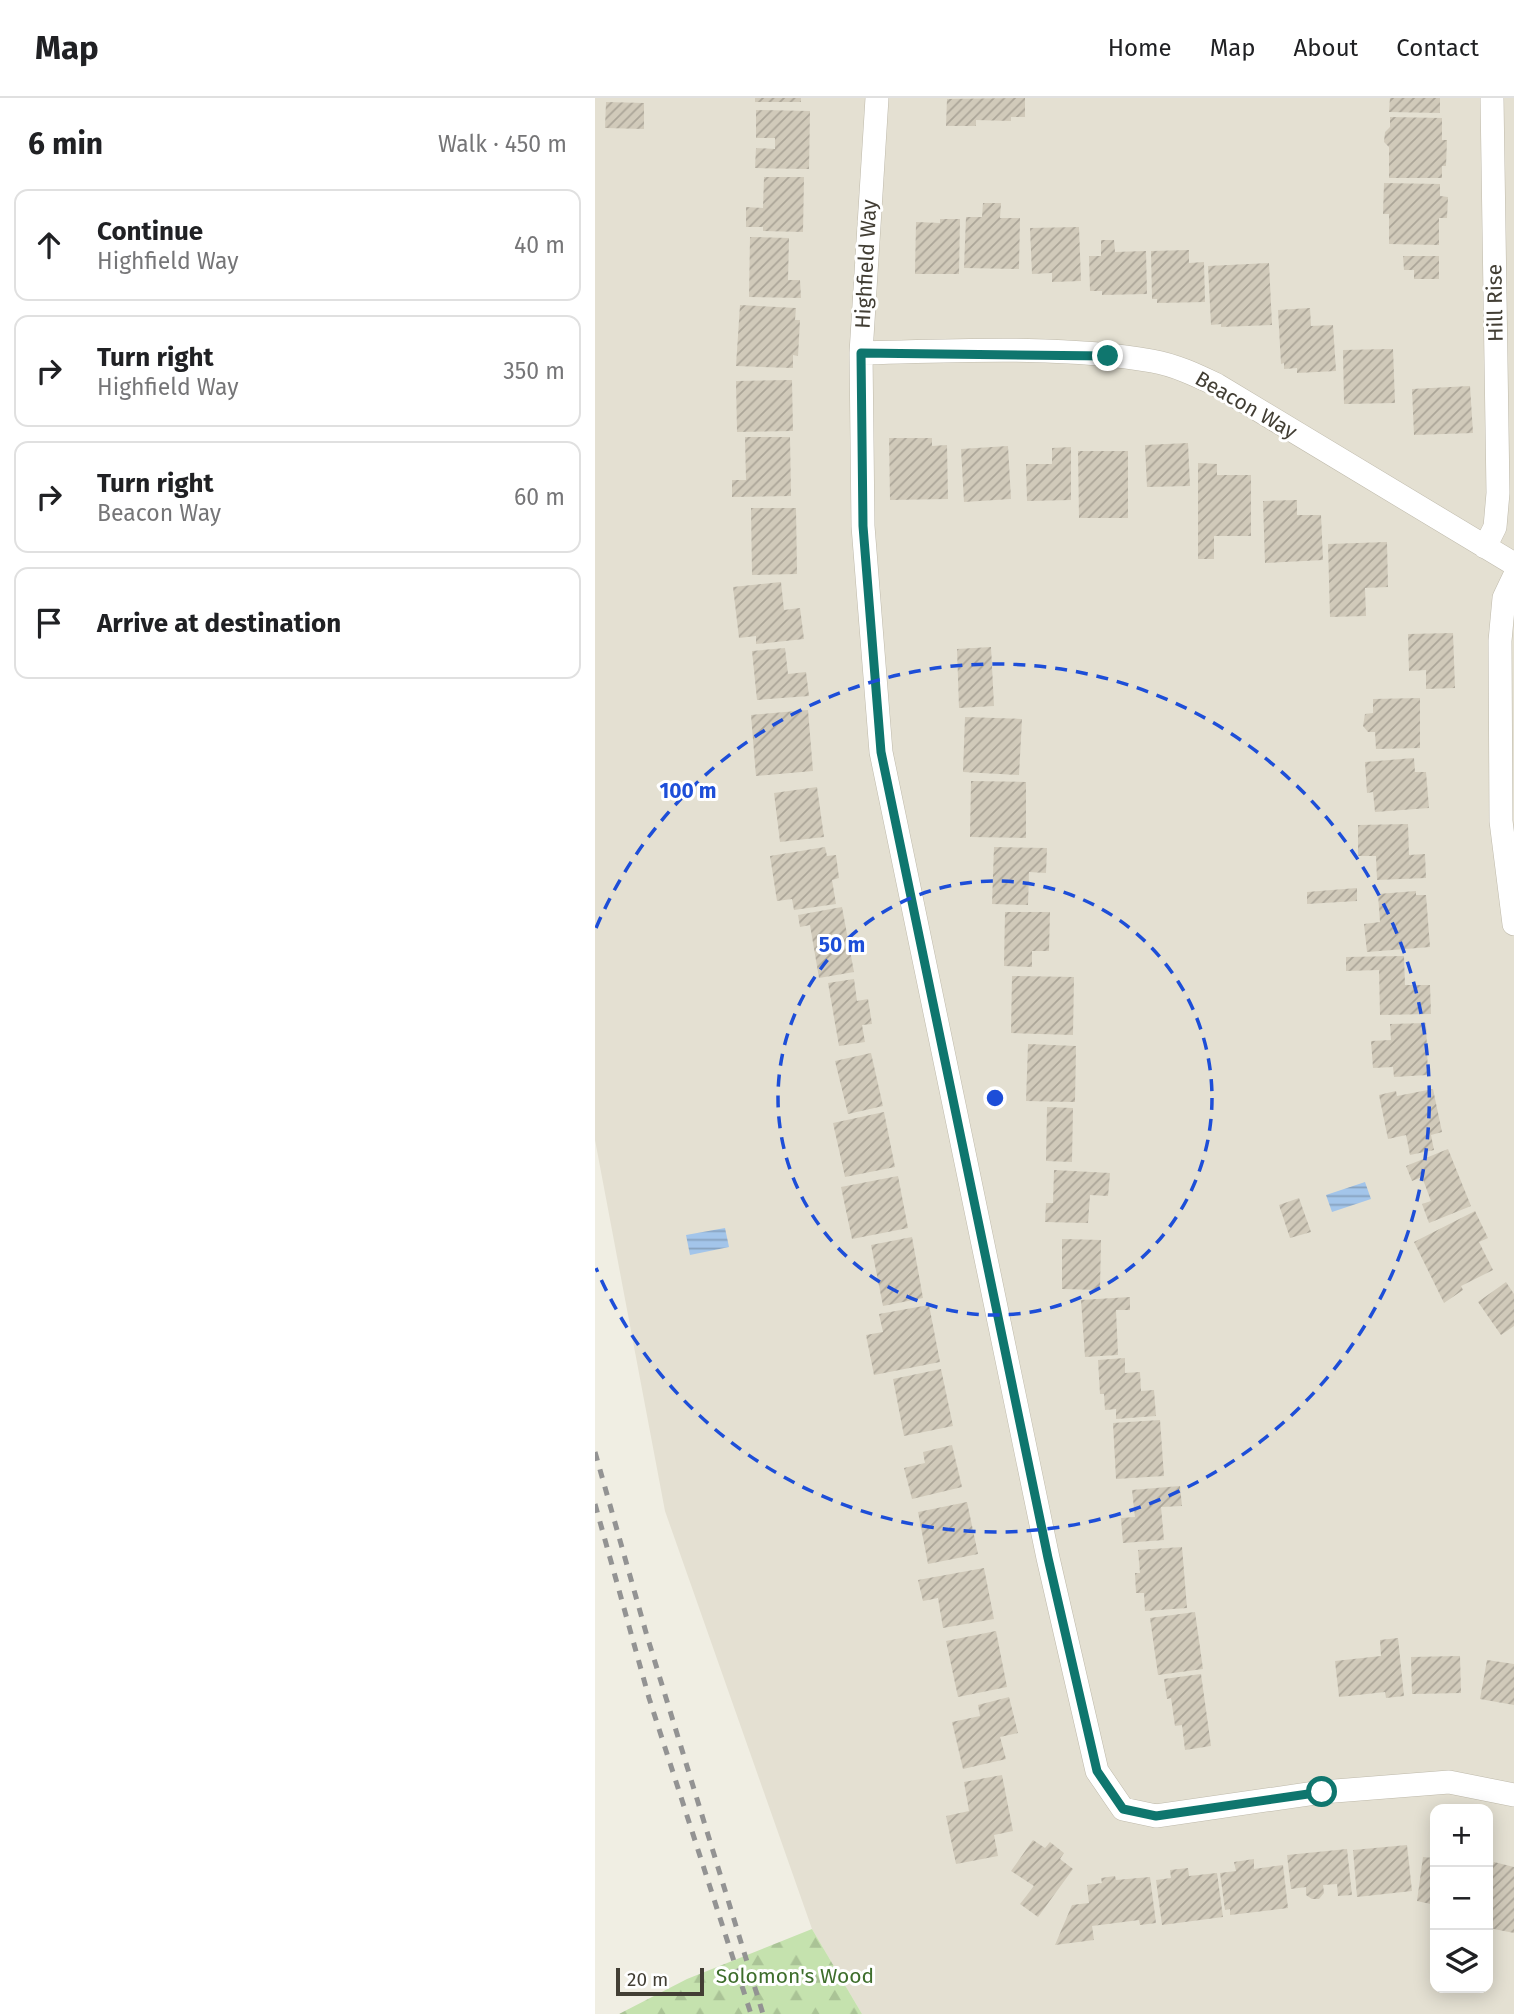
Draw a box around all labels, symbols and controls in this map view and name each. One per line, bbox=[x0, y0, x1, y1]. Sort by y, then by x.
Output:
text: Map bbox=[35, 28, 99, 68]
text: Home bbox=[1108, 34, 1172, 62]
text: Map bbox=[1210, 34, 1256, 62]
text: About bbox=[1294, 34, 1358, 62]
text: Contact bbox=[1396, 34, 1479, 62]
text: 6 min bbox=[28, 126, 103, 162]
text: Walk · 450 m bbox=[438, 130, 567, 158]
street label: Highfield Way bbox=[850, 198, 882, 329]
text: Continue bbox=[97, 216, 203, 247]
icon: ahead bbox=[30, 226, 68, 264]
text: 40 m bbox=[514, 231, 565, 259]
text: Highfield Way bbox=[97, 247, 239, 275]
street label: Hill Rise bbox=[1481, 264, 1509, 342]
route end bbox=[1092, 340, 1123, 371]
text: Turn right bbox=[97, 342, 214, 373]
icon: right bbox=[30, 352, 68, 390]
text: 350 m bbox=[503, 357, 565, 385]
street label: Beacon Way bbox=[1190, 365, 1302, 445]
text: Highfield Way bbox=[97, 373, 239, 401]
text: Turn right bbox=[97, 468, 214, 499]
icon: right bbox=[30, 478, 68, 516]
text: 60 m bbox=[514, 483, 565, 511]
text: Beacon Way bbox=[97, 499, 221, 527]
icon: arrive bbox=[30, 604, 68, 642]
text: Arrive at destination bbox=[97, 608, 341, 639]
text: 100 m bbox=[659, 778, 717, 804]
text: 50 m bbox=[819, 932, 865, 958]
centre of rings bbox=[983, 1086, 1007, 1110]
route start bbox=[1306, 1776, 1337, 1807]
map controls bbox=[1430, 1804, 1493, 1993]
button: + bbox=[1430, 1804, 1493, 1867]
button: − bbox=[1430, 1867, 1493, 1930]
button: layers bbox=[1430, 1930, 1493, 1993]
park label: Solomon's Wood bbox=[716, 1963, 874, 1989]
scale bar bbox=[616, 1965, 703, 1997]
text: 20 m bbox=[627, 1968, 668, 1991]

